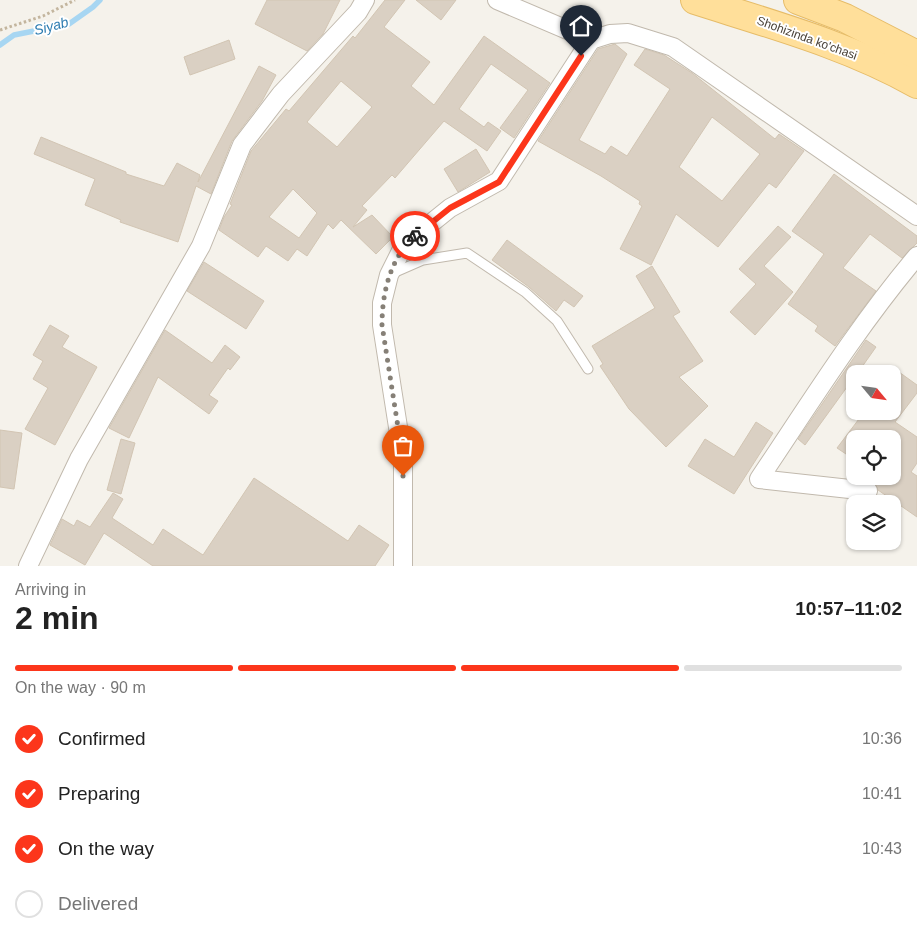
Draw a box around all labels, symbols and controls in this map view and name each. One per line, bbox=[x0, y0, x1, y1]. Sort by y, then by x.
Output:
pin bbox=[560, 5, 602, 56]
icon: home bbox=[567, 12, 595, 40]
street label: Shohizinda ko'chasi bbox=[755, 13, 859, 63]
water label: Siyab bbox=[32, 14, 70, 38]
courier bbox=[390, 211, 440, 261]
icon: bike bbox=[401, 222, 429, 250]
north arrow bbox=[846, 365, 901, 420]
map controls bbox=[846, 365, 901, 550]
pin bbox=[382, 425, 424, 476]
button: locate bbox=[846, 430, 901, 485]
icon: bag bbox=[389, 432, 417, 460]
button: layers bbox=[846, 495, 901, 550]
text: Arriving in bbox=[15, 581, 86, 598]
text: 10:57–11:02 bbox=[795, 598, 902, 619]
text: 2 min bbox=[15, 600, 99, 636]
text: On the way · 90 m bbox=[15, 679, 146, 696]
icon: check bbox=[15, 725, 43, 753]
text: Confirmed bbox=[58, 728, 146, 749]
text: 10:36 bbox=[862, 730, 902, 747]
icon: check bbox=[15, 780, 43, 808]
text: Preparing bbox=[58, 783, 140, 804]
text: 10:41 bbox=[862, 785, 902, 802]
icon: check bbox=[15, 835, 43, 863]
text: On the way bbox=[58, 838, 154, 859]
text: 10:43 bbox=[862, 840, 902, 857]
text: Delivered bbox=[58, 893, 138, 914]

